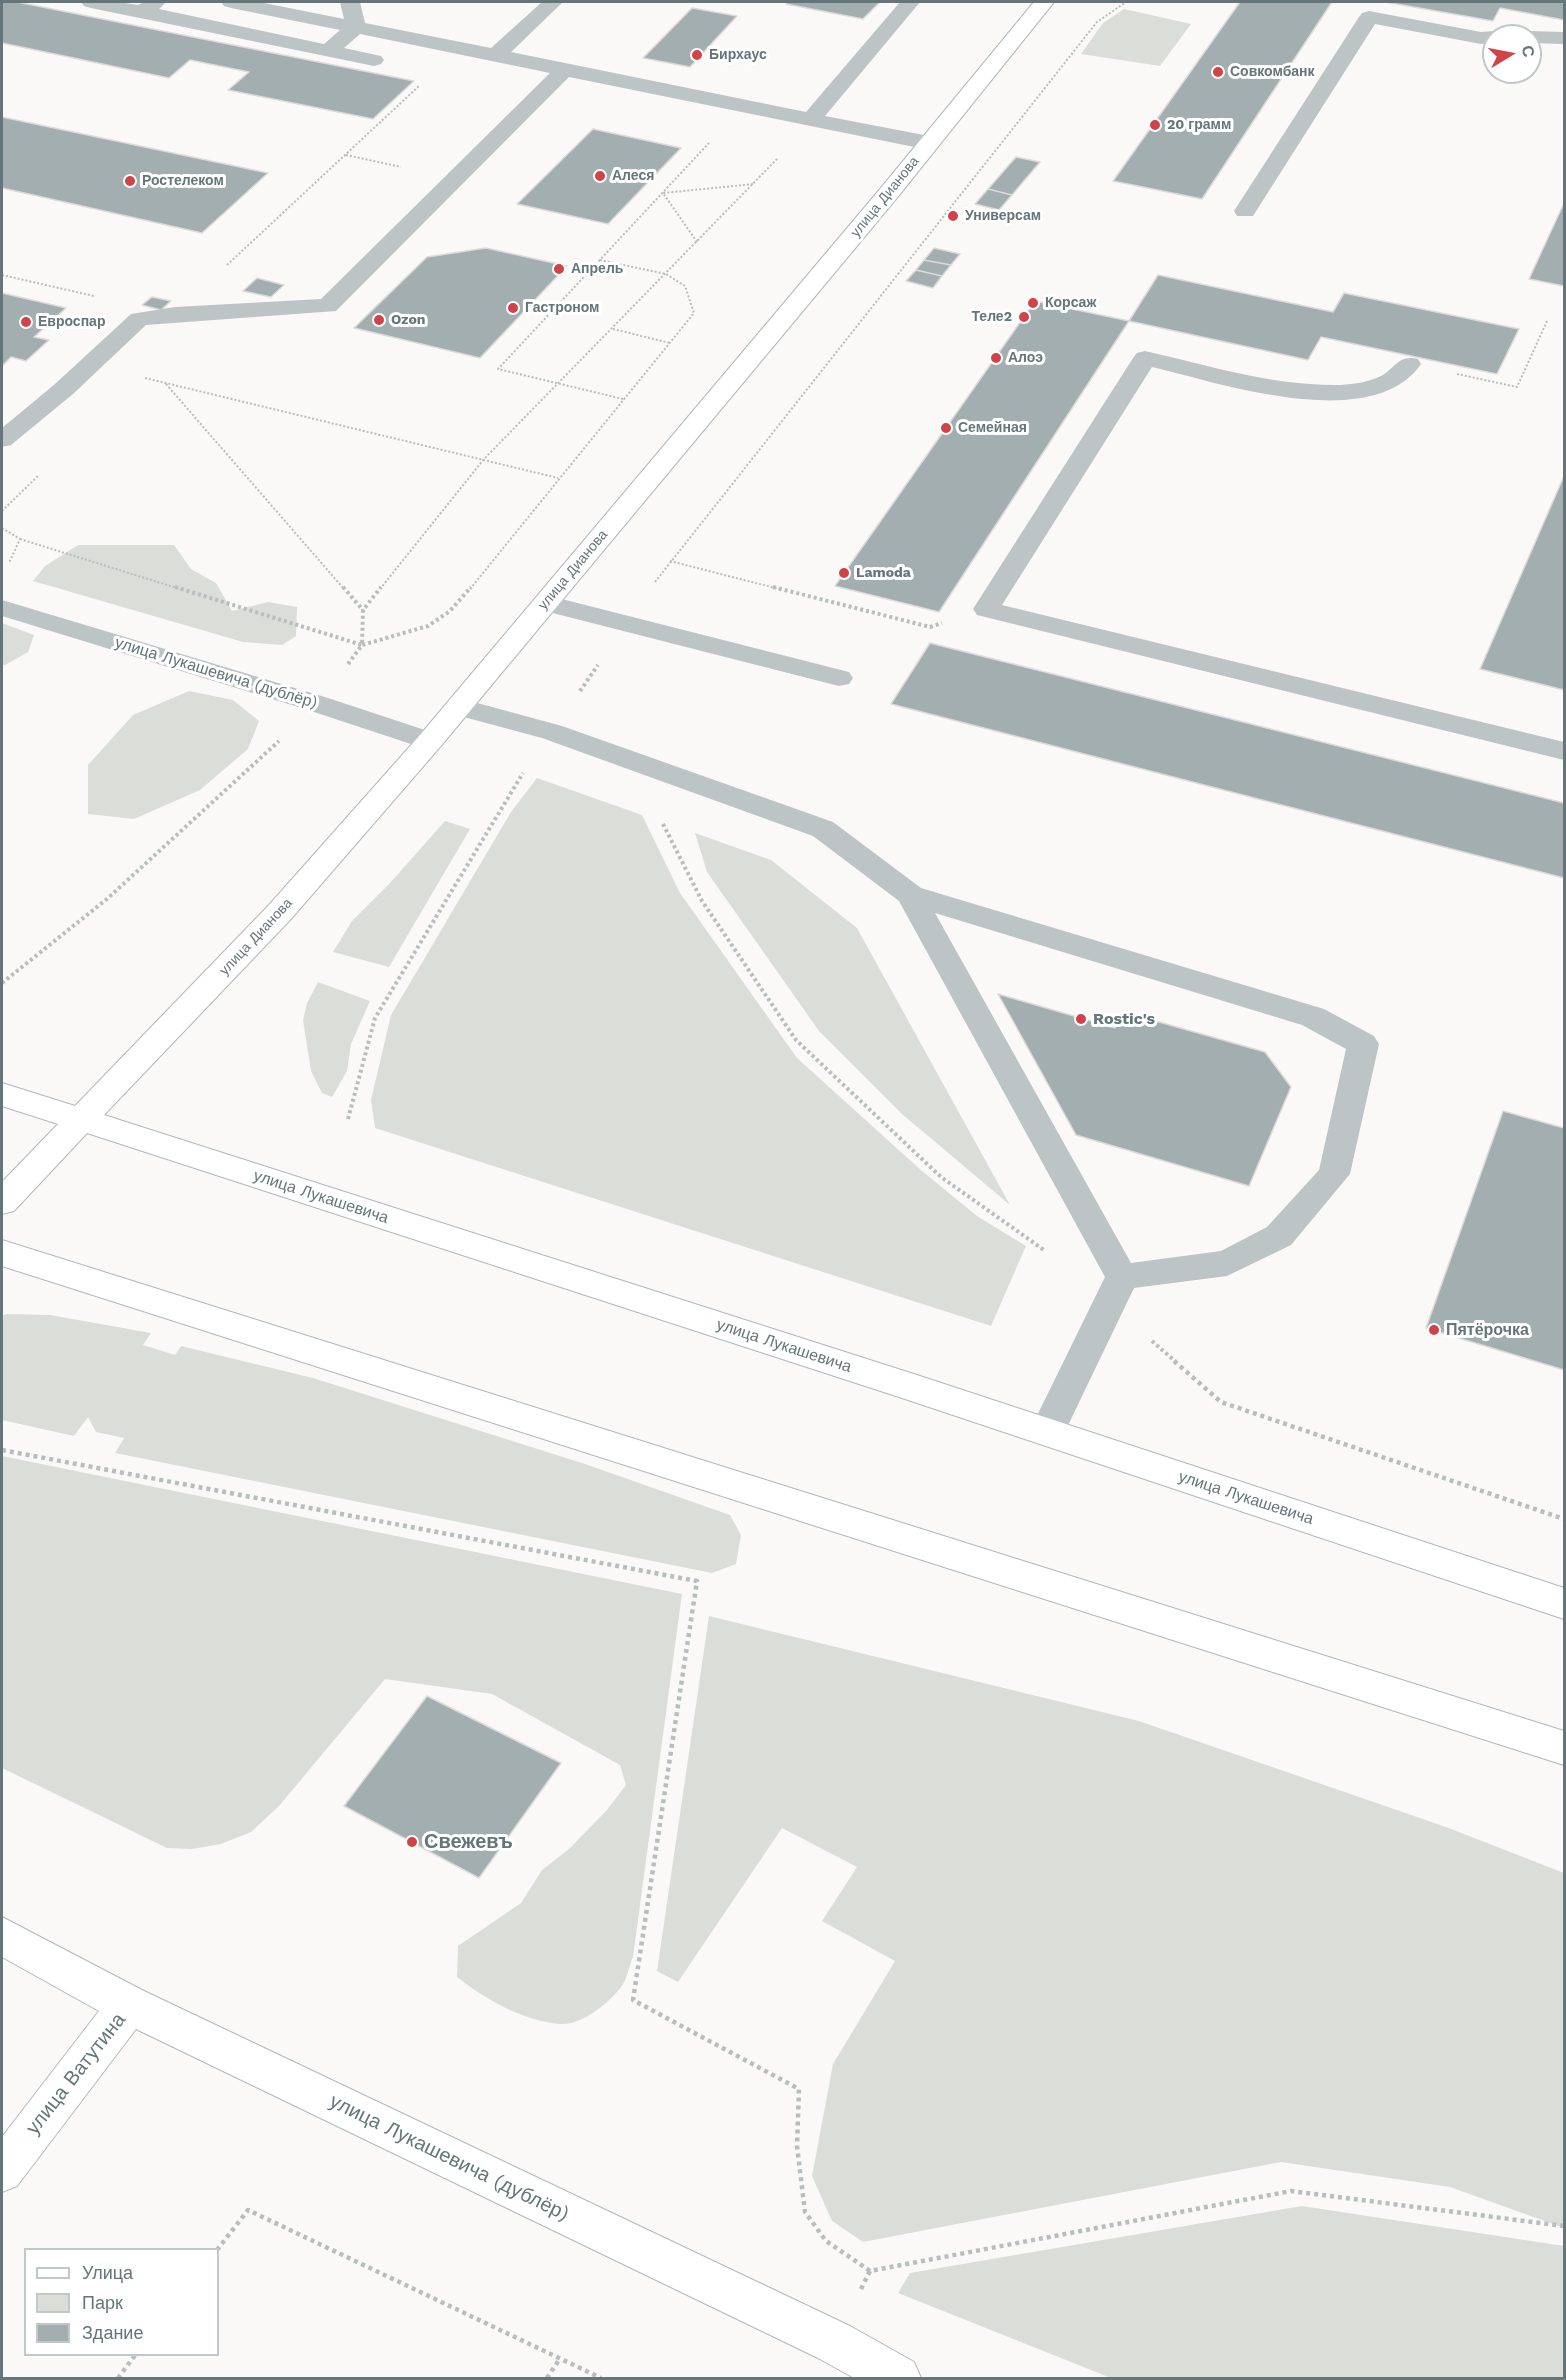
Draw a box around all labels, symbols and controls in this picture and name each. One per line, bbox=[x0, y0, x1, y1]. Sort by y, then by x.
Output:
north arrow bbox=[1482, 24, 1542, 84]
text: С bbox=[1518, 44, 1539, 58]
place label: Бирхаус bbox=[709, 47, 767, 63]
marker: Бирхаус bbox=[690, 48, 704, 62]
place label: Совкомбанк bbox=[1230, 64, 1315, 80]
marker: Совкомбанк bbox=[1211, 65, 1225, 79]
place label: 20 грамм bbox=[1167, 117, 1231, 133]
marker: 20 грамм bbox=[1148, 118, 1162, 132]
street label: улица Дианова bbox=[847, 153, 923, 241]
place label: Алеся bbox=[612, 168, 654, 184]
marker: Алеся bbox=[593, 169, 607, 183]
place label: Ростелеком bbox=[142, 173, 224, 189]
marker: Ростелеком bbox=[123, 174, 137, 188]
place label: Универсам bbox=[965, 208, 1041, 224]
marker: Универсам bbox=[946, 209, 960, 223]
place label: Апрель bbox=[571, 261, 623, 277]
marker: Апрель bbox=[552, 262, 566, 276]
place label: Корсаж bbox=[1045, 295, 1096, 311]
marker: Корсаж bbox=[1026, 296, 1040, 310]
place label: Гастроном bbox=[525, 300, 599, 316]
marker: Гастроном bbox=[506, 301, 520, 315]
place label: Теле2 bbox=[972, 309, 1012, 325]
marker: Теле2 bbox=[1017, 310, 1031, 324]
place label: Ozon bbox=[391, 312, 426, 328]
marker: Ozon bbox=[372, 313, 386, 327]
place label: Евроспар bbox=[38, 314, 105, 330]
marker: Евроспар bbox=[19, 315, 33, 329]
place label: Алоэ bbox=[1008, 350, 1043, 366]
marker: Алоэ bbox=[989, 351, 1003, 365]
place label: Семейная bbox=[958, 420, 1027, 436]
marker: Семейная bbox=[939, 421, 953, 435]
street label: улица Дианова bbox=[535, 527, 611, 613]
place label: Lamoda bbox=[856, 565, 911, 581]
marker: Lamoda bbox=[837, 566, 851, 580]
street label: улица Лукашевича (дублёр) bbox=[113, 633, 319, 713]
street label: улица Дианова bbox=[216, 895, 296, 979]
place label: Rostic's bbox=[1093, 1009, 1155, 1029]
marker: Rostic's bbox=[1074, 1012, 1088, 1026]
street label: улица Лукашевича bbox=[251, 1166, 391, 1228]
street label: улица Лукашевича bbox=[714, 1315, 854, 1377]
place label: Пятёрочка bbox=[1446, 1320, 1529, 1340]
marker: Пятёрочка bbox=[1427, 1323, 1441, 1337]
street label: улица Лукашевича bbox=[1176, 1467, 1316, 1529]
place label: Свежевъ bbox=[424, 1830, 513, 1854]
marker: Свежевъ bbox=[405, 1835, 419, 1849]
street label: улица Ватутина bbox=[21, 2008, 131, 2140]
street label: улица Лукашевича (дублёр) bbox=[325, 2090, 573, 2226]
legend bbox=[24, 2248, 219, 2356]
text: Улица bbox=[82, 2262, 133, 2283]
text: Парк bbox=[82, 2292, 123, 2313]
text: Здание bbox=[82, 2322, 143, 2343]

